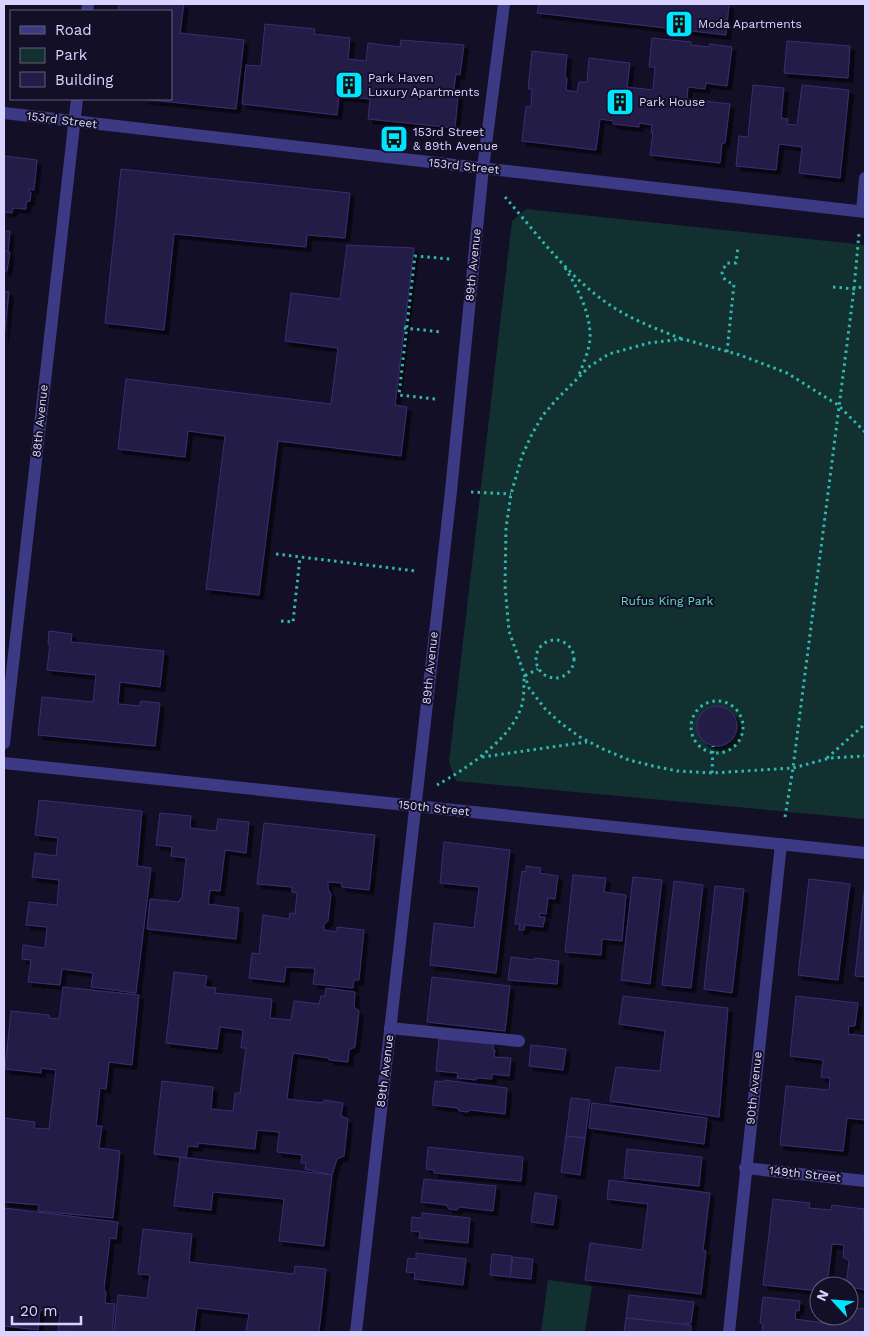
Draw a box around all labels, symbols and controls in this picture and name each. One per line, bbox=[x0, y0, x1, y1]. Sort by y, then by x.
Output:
building icon: Moda Apartments bbox=[664, 9, 694, 39]
legend bbox=[10, 10, 172, 100]
place label: Moda Apartments bbox=[698, 17, 802, 31]
text: Road bbox=[55, 21, 92, 39]
text: Park bbox=[55, 46, 88, 64]
building icon: Park Haven Luxury Apartments bbox=[334, 70, 364, 100]
text: Building bbox=[55, 71, 113, 89]
place label: Park Haven Luxury Apartments bbox=[368, 71, 480, 99]
building icon: Park House bbox=[605, 87, 635, 117]
place label: Park House bbox=[639, 95, 705, 109]
street label: 153rd Street bbox=[26, 109, 98, 131]
bus stop icon: 153rd Street & 89th Avenue bbox=[379, 124, 409, 154]
place label: 153rd Street & 89th Avenue bbox=[413, 125, 498, 153]
street label: 153rd Street bbox=[428, 155, 500, 177]
street label: 89th Avenue bbox=[462, 228, 484, 302]
street label: 88th Avenue bbox=[29, 384, 51, 458]
park label: Rufus King Park bbox=[621, 594, 713, 608]
street label: 89th Avenue bbox=[419, 631, 441, 705]
street label: 150th Street bbox=[398, 797, 470, 819]
street label: 89th Avenue bbox=[374, 1034, 396, 1108]
street label: 90th Avenue bbox=[743, 1051, 765, 1125]
street label: 149th Street bbox=[768, 1163, 842, 1185]
north arrow bbox=[809, 1276, 859, 1326]
text: N bbox=[813, 1287, 832, 1303]
scale bar bbox=[12, 1294, 81, 1326]
text: 20 m bbox=[20, 1302, 58, 1320]

